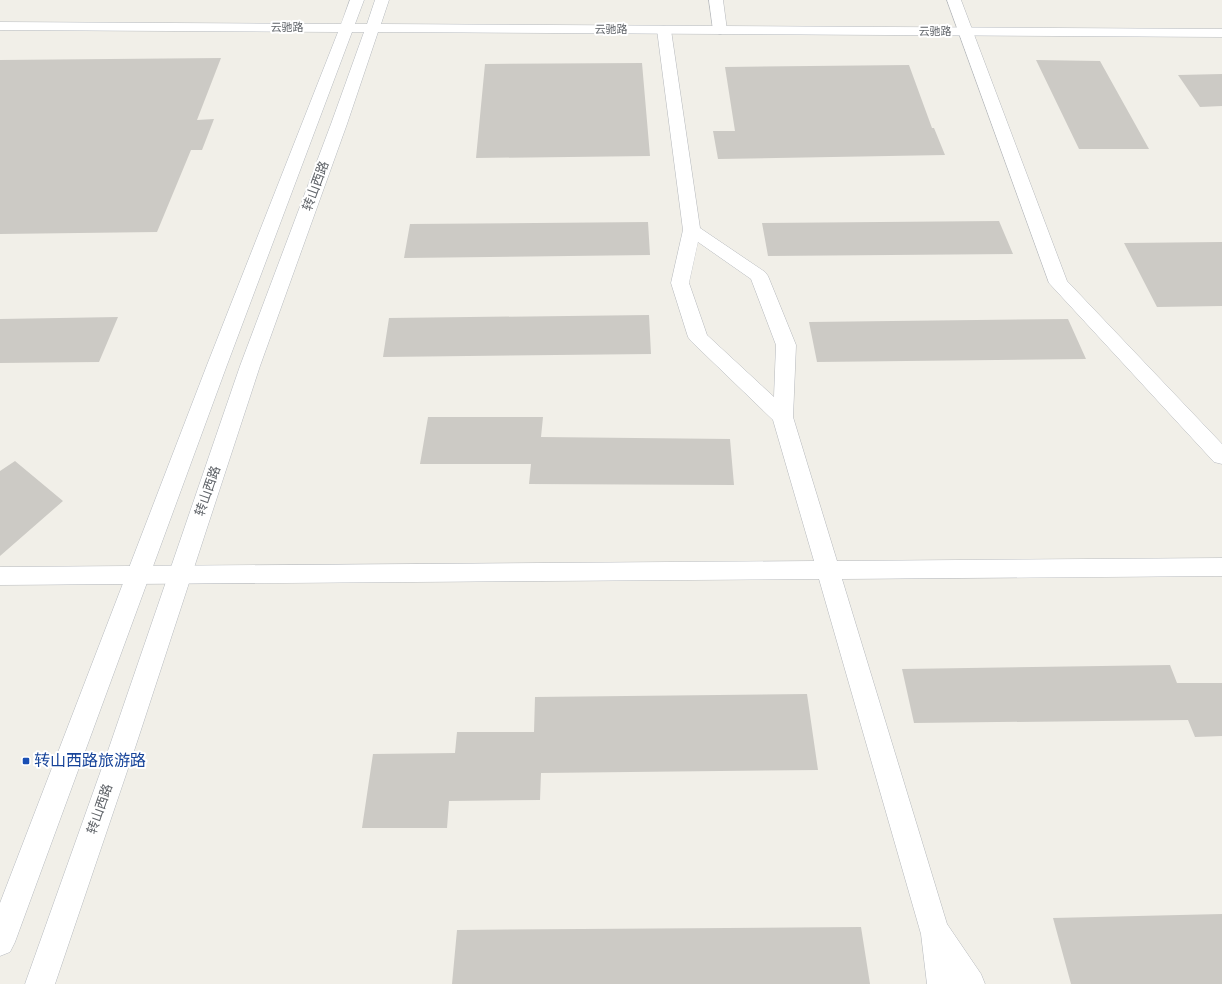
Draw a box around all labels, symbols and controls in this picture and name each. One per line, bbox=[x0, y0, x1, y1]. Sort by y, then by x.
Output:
street label: 云驰路 bbox=[271, 20, 304, 35]
street label: 云驰路 bbox=[595, 22, 628, 37]
street label: 云驰路 bbox=[919, 24, 952, 39]
street label: 转山西路 bbox=[299, 158, 333, 214]
street label: 转山西路 bbox=[191, 463, 225, 519]
place label: 转山西路旅游路 bbox=[34, 750, 146, 772]
marker: 转山西路旅游路 bbox=[21, 756, 31, 766]
street label: 转山西路 bbox=[83, 781, 117, 837]

